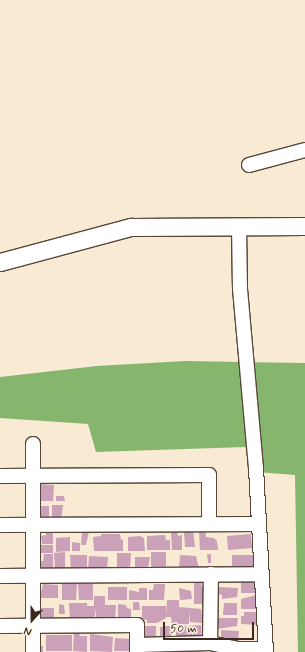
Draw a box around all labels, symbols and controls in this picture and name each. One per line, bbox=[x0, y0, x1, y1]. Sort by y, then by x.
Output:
north arrow bbox=[12, 600, 52, 640]
scale bar bbox=[165, 614, 256, 640]
text: 50 m bbox=[170, 621, 197, 637]
text: N bbox=[22, 623, 34, 639]

